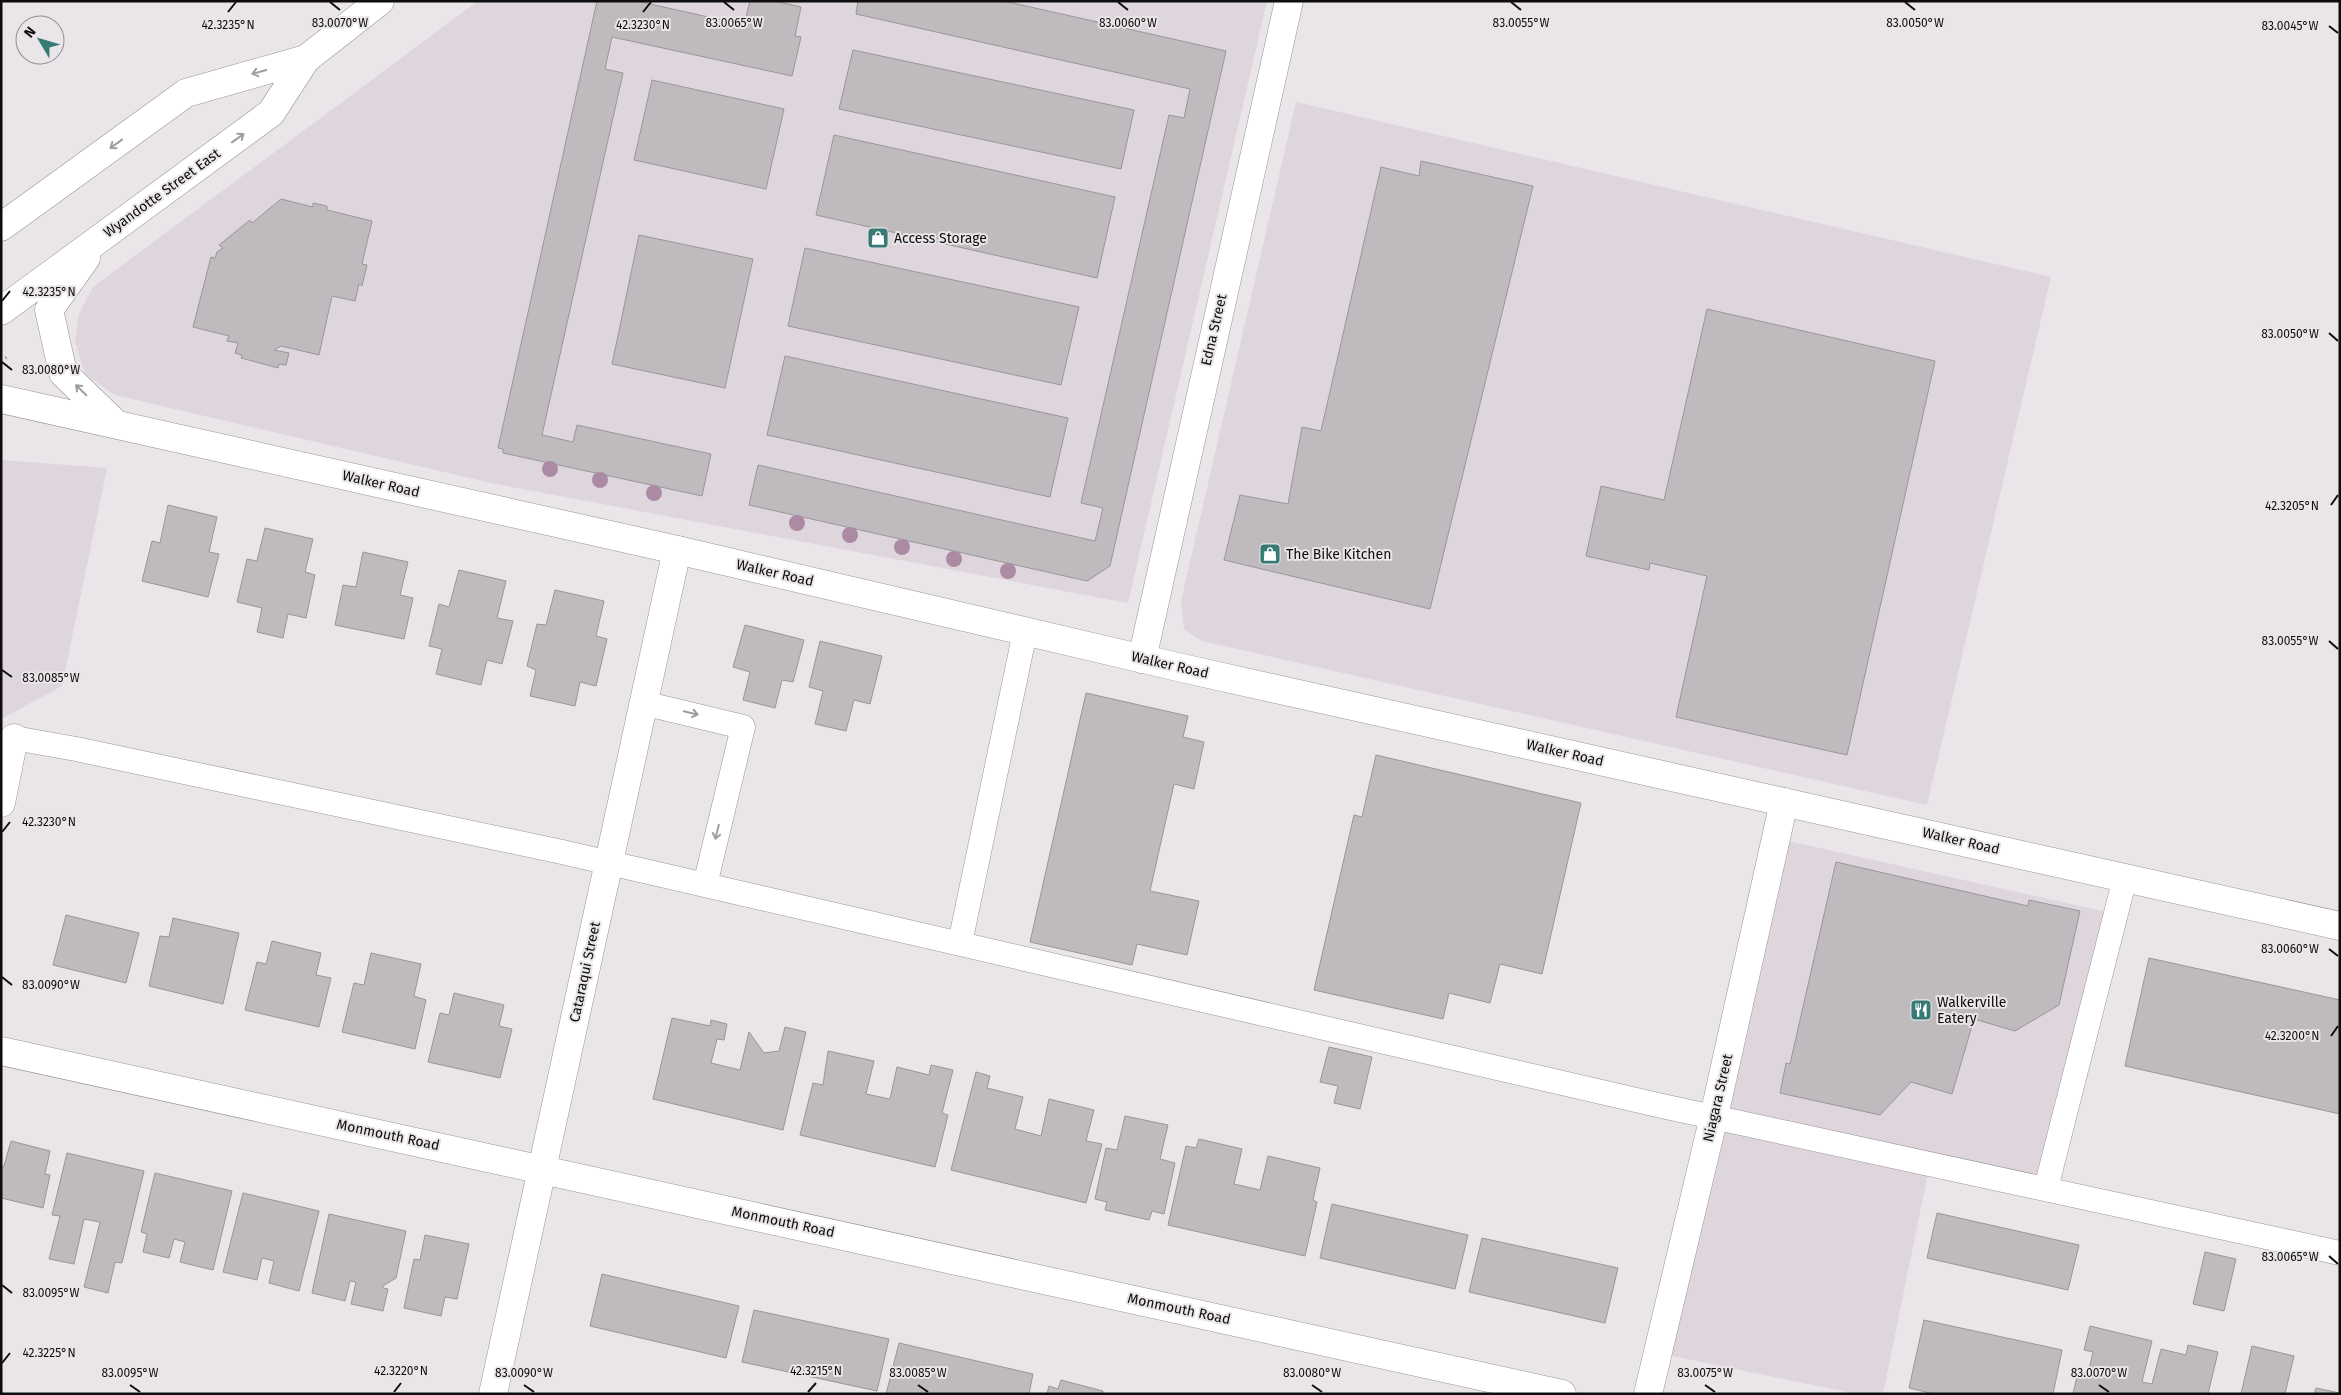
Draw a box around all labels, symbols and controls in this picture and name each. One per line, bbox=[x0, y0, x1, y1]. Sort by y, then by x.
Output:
north arrow bbox=[15, 15, 65, 65]
text: 83.0070°W bbox=[312, 16, 368, 30]
text: 83.0065°W bbox=[705, 16, 763, 30]
text: 83.0060°W bbox=[1099, 16, 1157, 30]
text: 83.0055°W bbox=[1493, 16, 1549, 30]
text: 83.0050°W bbox=[1886, 16, 1944, 30]
text: 42.3235°N bbox=[201, 18, 255, 32]
text: 42.3230°N bbox=[616, 18, 670, 32]
text: 83.0045°W bbox=[2261, 19, 2319, 33]
text: N bbox=[21, 23, 40, 41]
one-way arrow bbox=[252, 68, 268, 78]
one-way arrow bbox=[231, 132, 244, 143]
one-way arrow bbox=[109, 139, 123, 149]
street label: Wyandotte Street East bbox=[100, 144, 224, 241]
shop icon: Access Storage bbox=[866, 226, 890, 250]
place label: Access Storage bbox=[894, 230, 987, 247]
text: 42.3235°N bbox=[22, 285, 76, 299]
street label: Edna Street bbox=[1197, 292, 1231, 368]
text: 83.0050°W bbox=[2261, 327, 2319, 341]
text: 83.0080°W bbox=[22, 363, 80, 377]
one-way arrow bbox=[74, 384, 87, 396]
street label: Walker Road bbox=[341, 467, 421, 501]
text: 42.3205°N bbox=[2265, 499, 2319, 513]
shop icon: The Bike Kitchen bbox=[1258, 542, 1282, 566]
place label: The Bike Kitchen bbox=[1286, 546, 1391, 563]
street label: Walker Road bbox=[735, 556, 815, 590]
text: 83.0055°W bbox=[2262, 634, 2318, 648]
street label: Walker Road bbox=[1130, 648, 1210, 682]
text: 83.0085°W bbox=[22, 671, 80, 685]
one-way arrow bbox=[682, 709, 698, 718]
street label: Walker Road bbox=[1525, 736, 1605, 770]
text: 42.3230°N bbox=[22, 815, 76, 829]
one-way arrow bbox=[712, 824, 721, 840]
street label: Walker Road bbox=[1921, 824, 2001, 858]
street label: Cataraqui Street bbox=[566, 919, 604, 1024]
text: 83.0060°W bbox=[2261, 942, 2319, 956]
text: 83.0090°W bbox=[22, 978, 80, 992]
place label: Walkerville Eatery bbox=[1937, 994, 2006, 1027]
restaurant icon: Walkerville Eatery bbox=[1909, 998, 1933, 1022]
text: 42.3200°N bbox=[2265, 1029, 2319, 1043]
street label: Niagara Street bbox=[1700, 1051, 1737, 1144]
street label: Monmouth Road bbox=[335, 1116, 441, 1154]
street label: Monmouth Road bbox=[730, 1203, 836, 1241]
text: 83.0065°W bbox=[2261, 1250, 2319, 1264]
text: 83.0095°W bbox=[23, 1286, 80, 1300]
street label: Monmouth Road bbox=[1126, 1290, 1232, 1328]
text: 42.3225°N bbox=[22, 1346, 76, 1360]
text: 42.3220°N bbox=[374, 1364, 428, 1378]
text: 42.3215°N bbox=[790, 1364, 842, 1378]
text: 83.0095°W bbox=[102, 1366, 159, 1380]
text: 83.0090°W bbox=[495, 1366, 553, 1380]
text: 83.0085°W bbox=[889, 1366, 947, 1380]
text: 83.0080°W bbox=[1283, 1366, 1341, 1380]
text: 83.0075°W bbox=[1677, 1366, 1733, 1380]
text: 83.0070°W bbox=[2071, 1366, 2127, 1380]

